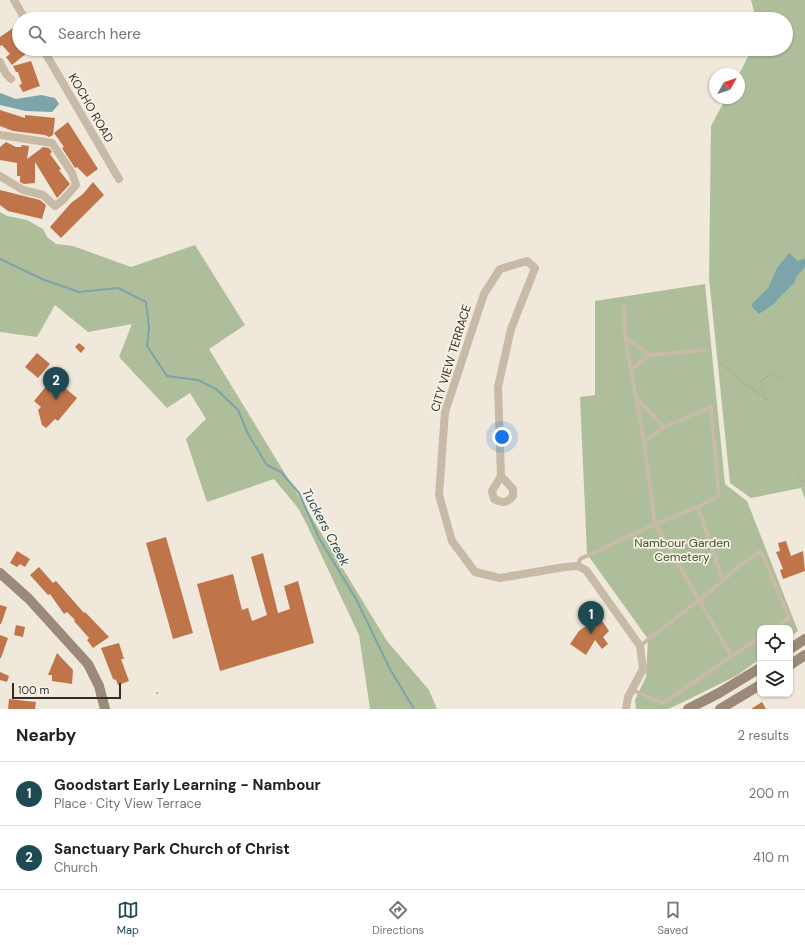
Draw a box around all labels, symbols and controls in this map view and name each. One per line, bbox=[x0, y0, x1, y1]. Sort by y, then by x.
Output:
search box bbox=[12, 12, 793, 56]
icon: search bbox=[26, 23, 48, 45]
text: Search here bbox=[58, 24, 141, 44]
north arrow bbox=[709, 68, 745, 104]
street label: KOCHO ROAD bbox=[65, 71, 117, 145]
street label: CITY VIEW TERRACE bbox=[427, 302, 475, 414]
pin: 2 bbox=[43, 367, 69, 400]
your location bbox=[492, 427, 512, 447]
water label: Tuckers Creek bbox=[298, 485, 354, 569]
park label: Nambour Garden Cemetery bbox=[634, 535, 730, 565]
pin: 1 bbox=[578, 601, 604, 634]
map controls bbox=[757, 625, 793, 697]
button: locate bbox=[757, 625, 793, 661]
button: layers bbox=[757, 661, 793, 697]
scale bar bbox=[12, 681, 121, 700]
text: 100 m bbox=[18, 683, 49, 697]
text: Nearby bbox=[16, 724, 76, 746]
text: 2 results bbox=[738, 727, 789, 744]
text: Goodstart Early Learning - Nambour bbox=[54, 775, 321, 795]
text: 1 bbox=[27, 785, 31, 802]
text: 200 m bbox=[749, 785, 789, 802]
text: Place · City View Terrace bbox=[54, 795, 201, 812]
text: Sanctuary Park Church of Christ bbox=[54, 839, 290, 859]
text: 2 bbox=[25, 849, 33, 866]
text: 410 m bbox=[753, 849, 789, 866]
text: Church bbox=[54, 859, 98, 876]
tab: Map bbox=[117, 899, 139, 937]
tab: Directions bbox=[372, 899, 424, 937]
tab: Saved bbox=[657, 899, 688, 937]

